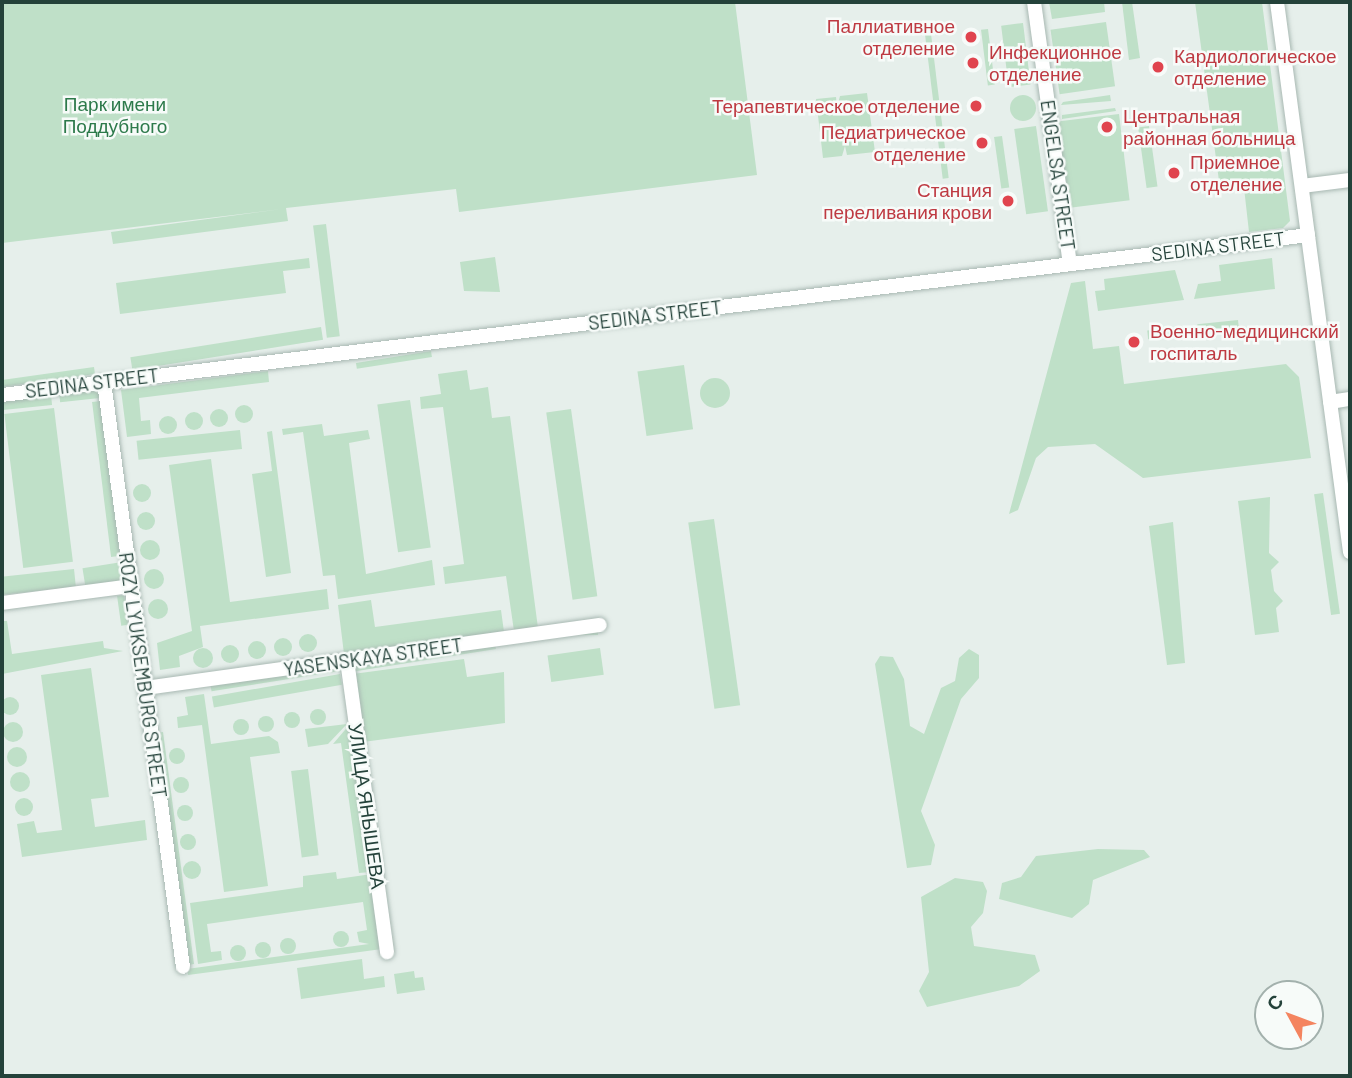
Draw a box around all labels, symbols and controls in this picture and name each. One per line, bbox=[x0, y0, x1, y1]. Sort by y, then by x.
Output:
place label: Паллиативное отделение bbox=[827, 15, 955, 59]
marker: Паллиативное отделение bbox=[961, 27, 981, 47]
place label: Инфекционное отделение bbox=[989, 41, 1122, 85]
place label: Кардиологическое отделение bbox=[1174, 45, 1337, 89]
marker: Инфекционное отделение bbox=[963, 53, 983, 73]
marker: Кардиологическое отделение bbox=[1148, 57, 1168, 77]
park label: Парк имени Поддубного bbox=[63, 93, 167, 137]
place label: Терапевтическое отделение bbox=[712, 95, 960, 117]
marker: Терапевтическое отделение bbox=[966, 96, 986, 116]
street label: ENGELSA STREET bbox=[1036, 98, 1080, 252]
place label: Центральная районная больница bbox=[1123, 105, 1296, 149]
marker: Центральная районная больница bbox=[1097, 117, 1117, 137]
place label: Педиатрическое отделение bbox=[821, 121, 966, 165]
marker: Педиатрическое отделение bbox=[972, 133, 992, 153]
place label: Приемное отделение bbox=[1190, 151, 1283, 195]
marker: Приемное отделение bbox=[1164, 163, 1184, 183]
place label: Станция переливания крови bbox=[823, 179, 992, 223]
marker: Станция переливания крови bbox=[998, 191, 1018, 211]
street label: SEDINA STREET bbox=[1150, 226, 1286, 266]
street label: SEDINA STREET bbox=[587, 295, 723, 335]
place label: Военно-медицинский госпиталь bbox=[1150, 320, 1339, 364]
marker: Военно-медицинский госпиталь bbox=[1124, 332, 1144, 352]
street label: SEDINA STREET bbox=[24, 363, 160, 403]
street label: ROZY LYUKSEMBURG STREET bbox=[114, 551, 172, 799]
street label: YASENSKAYA STREET bbox=[282, 633, 464, 681]
street label: УЛИЦА ЯНЫШЕВА bbox=[344, 722, 390, 890]
north arrow bbox=[1254, 980, 1324, 1050]
text: С bbox=[1261, 989, 1287, 1015]

